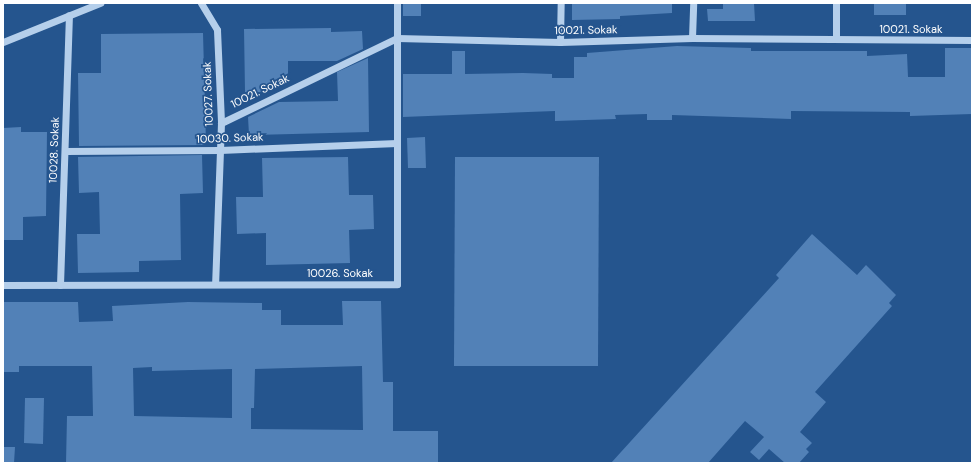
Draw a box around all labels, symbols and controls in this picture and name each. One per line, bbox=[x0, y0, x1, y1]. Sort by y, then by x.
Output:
street label: 10021. Sokak bbox=[879, 22, 943, 36]
street label: 10021. Sokak bbox=[554, 23, 618, 37]
street label: 10027. Sokak bbox=[200, 61, 216, 127]
street label: 10021. Sokak bbox=[229, 71, 291, 111]
street label: 10028. Sokak bbox=[46, 117, 62, 183]
street label: 10030. Sokak bbox=[196, 130, 264, 146]
street label: 10026. Sokak bbox=[307, 266, 373, 280]

